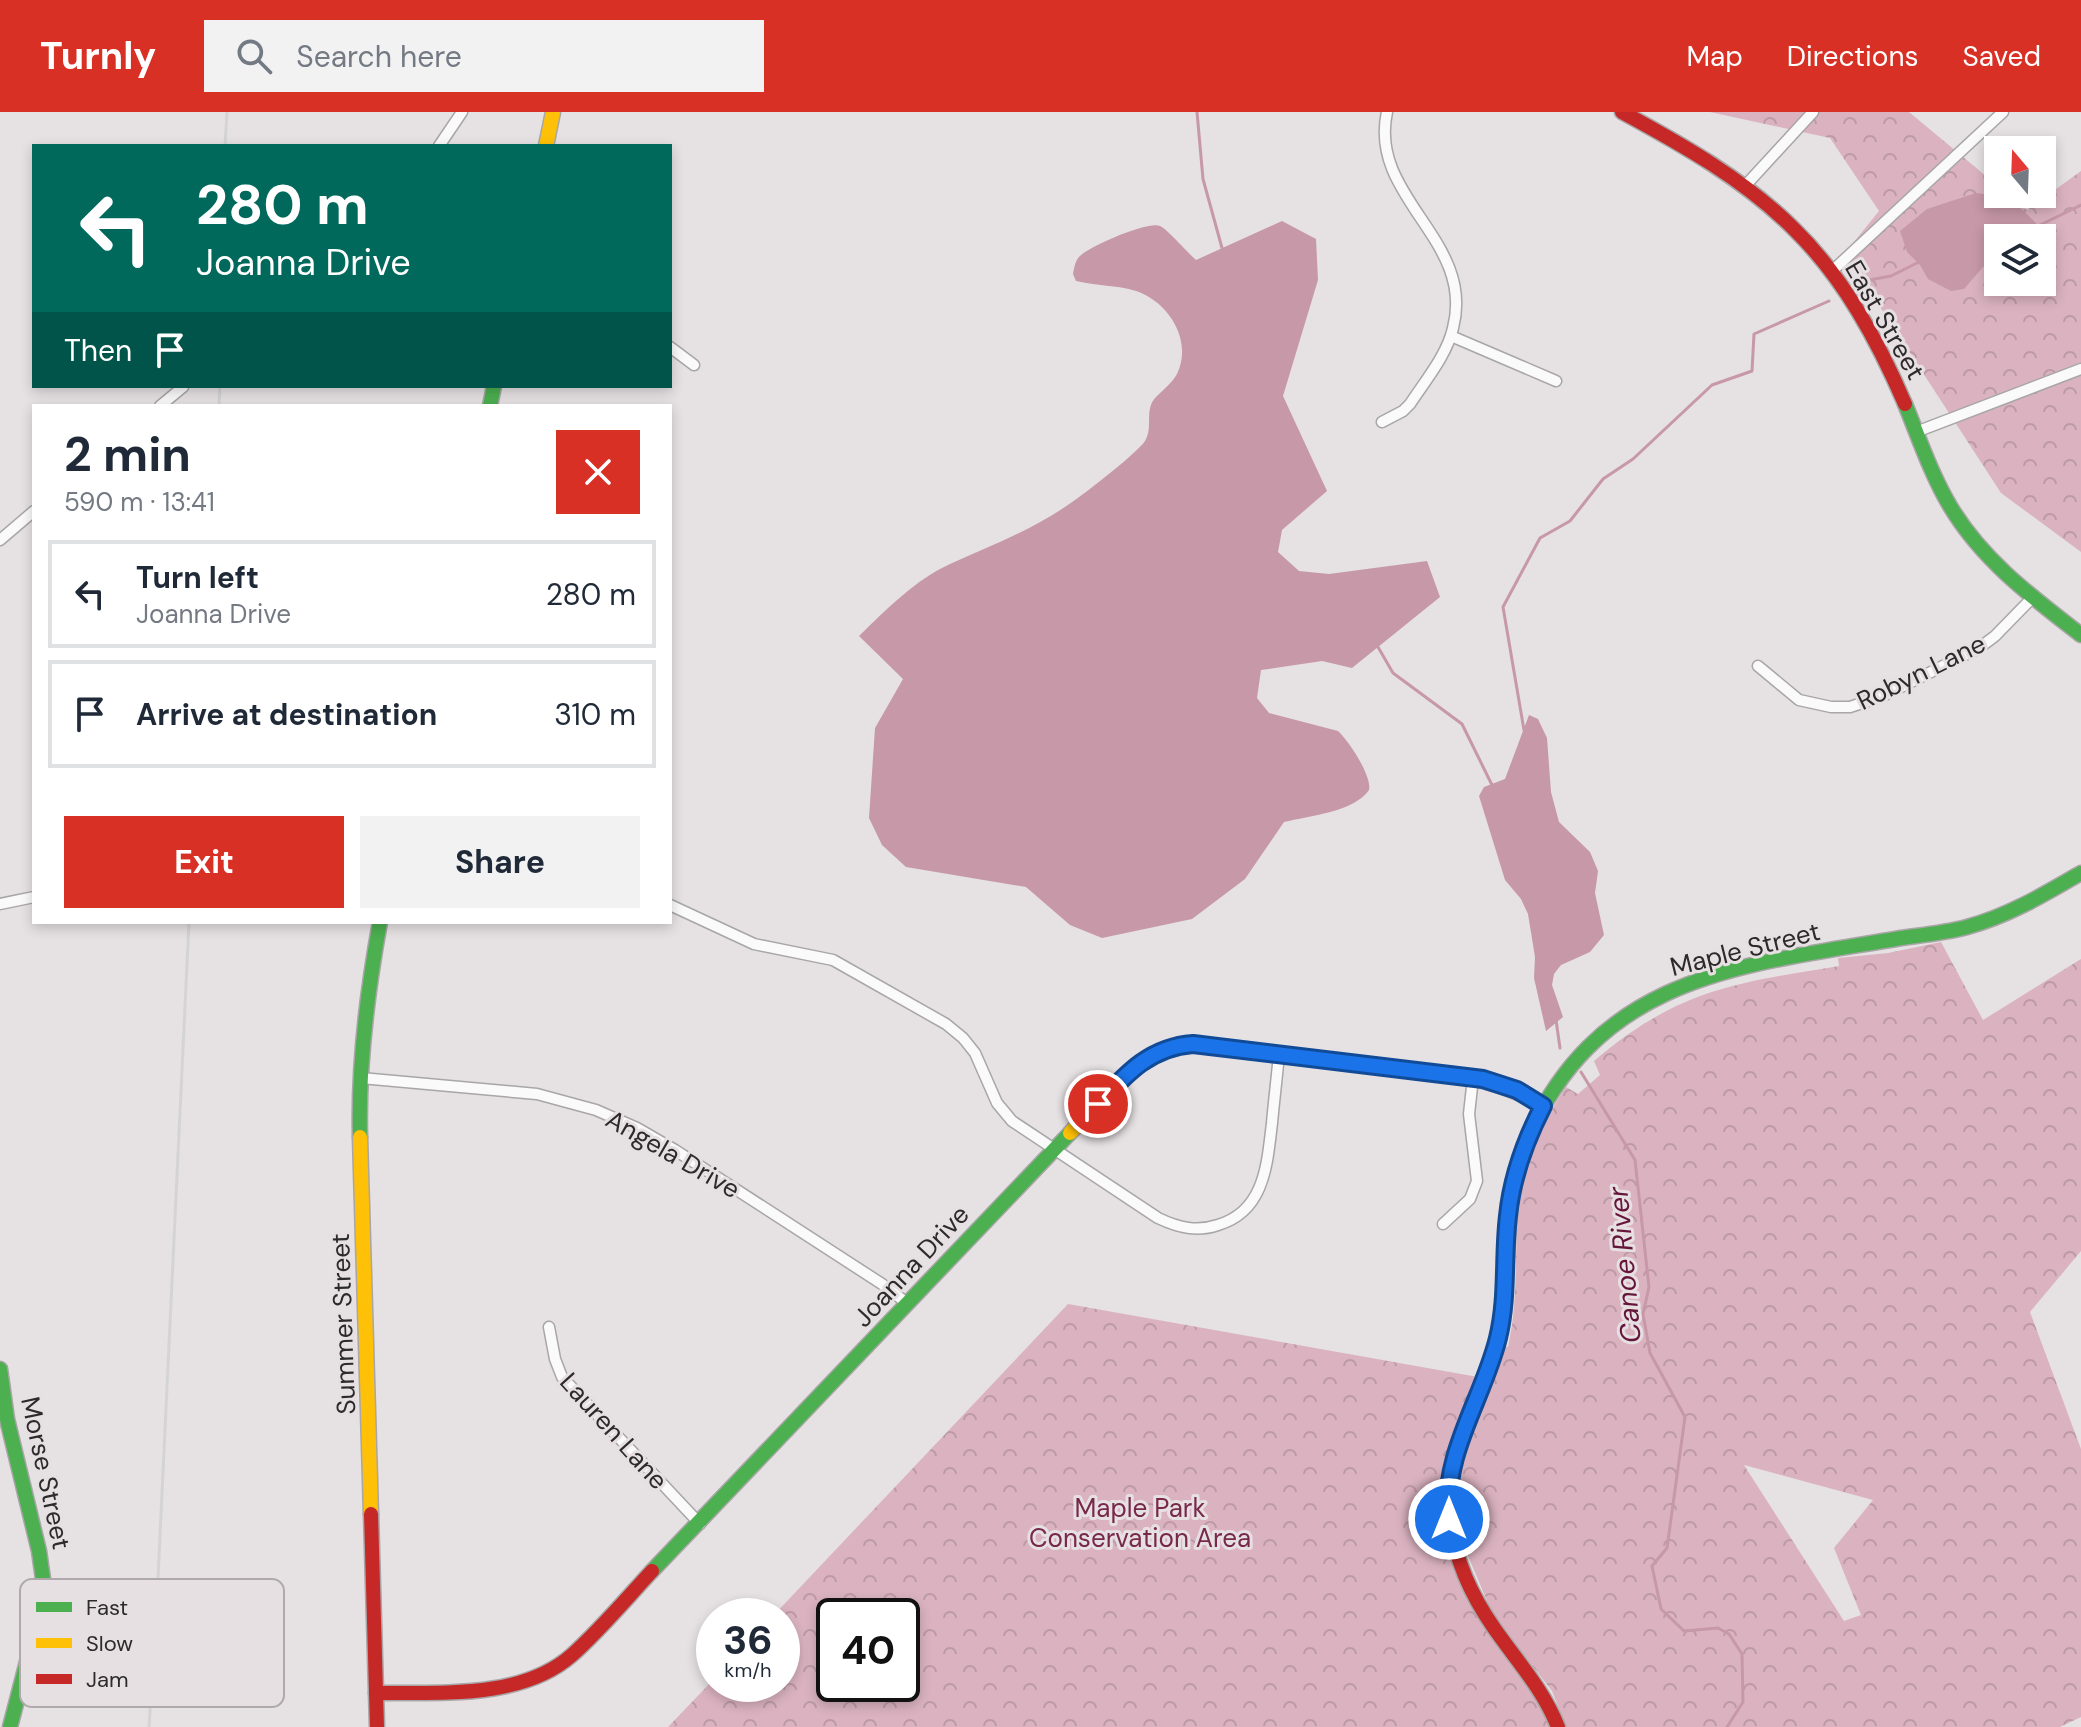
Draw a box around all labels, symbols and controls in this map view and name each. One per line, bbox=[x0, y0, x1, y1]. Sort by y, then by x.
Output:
search box bbox=[204, 20, 764, 92]
text: Turnly bbox=[40, 31, 156, 81]
icon: search bbox=[232, 34, 276, 78]
text: Search here bbox=[296, 37, 462, 76]
text: Map bbox=[1686, 38, 1743, 75]
text: Directions bbox=[1787, 38, 1919, 75]
text: Saved bbox=[1963, 38, 2041, 75]
north arrow bbox=[1984, 136, 2056, 208]
map controls bbox=[1984, 136, 2056, 296]
text: 280 m bbox=[196, 168, 369, 241]
icon: left bbox=[64, 176, 168, 280]
button: layers bbox=[1984, 224, 2056, 296]
text: Joanna Drive bbox=[196, 239, 411, 286]
street label: East Street bbox=[1837, 254, 1933, 386]
icon: arrive bbox=[148, 328, 192, 372]
text: Then bbox=[64, 331, 132, 370]
text: 2 min bbox=[64, 423, 191, 486]
button: close bbox=[556, 430, 640, 514]
text: 590 m · 13:41 bbox=[64, 485, 215, 519]
text: Turn left bbox=[136, 558, 259, 597]
icon: left bbox=[68, 572, 112, 616]
text: 280 m bbox=[546, 575, 636, 614]
text: Joanna Drive bbox=[136, 597, 291, 631]
street label: Robyn Lane bbox=[1851, 626, 1991, 718]
icon: arrive bbox=[68, 692, 112, 736]
text: Arrive at destination bbox=[136, 695, 437, 734]
text: 310 m bbox=[554, 695, 636, 734]
button: Exit bbox=[64, 816, 344, 908]
button: Share bbox=[360, 816, 640, 908]
street label: Maple Street bbox=[1666, 914, 1824, 984]
pin bbox=[1064, 1070, 1132, 1138]
icon: arrive bbox=[1076, 1082, 1120, 1126]
street label: Angela Drive bbox=[600, 1102, 746, 1206]
water label: Canoe River bbox=[1599, 1185, 1650, 1345]
street label: Joanna Drive bbox=[846, 1198, 976, 1334]
street label: Summer Street bbox=[323, 1233, 363, 1415]
street label: Lauren Lane bbox=[553, 1365, 675, 1497]
street label: Morse Street bbox=[13, 1393, 79, 1553]
position arrow bbox=[1407, 1477, 1491, 1561]
park label: Maple Park Conservation Area bbox=[1029, 1491, 1251, 1555]
legend bbox=[20, 1579, 284, 1707]
text: Fast bbox=[86, 1593, 128, 1622]
speed limit sign: 40 bbox=[816, 1598, 920, 1702]
text: 36 bbox=[723, 1614, 773, 1666]
text: Slow bbox=[86, 1629, 133, 1658]
text: km/h bbox=[724, 1657, 772, 1683]
text: Jam bbox=[86, 1665, 129, 1694]

